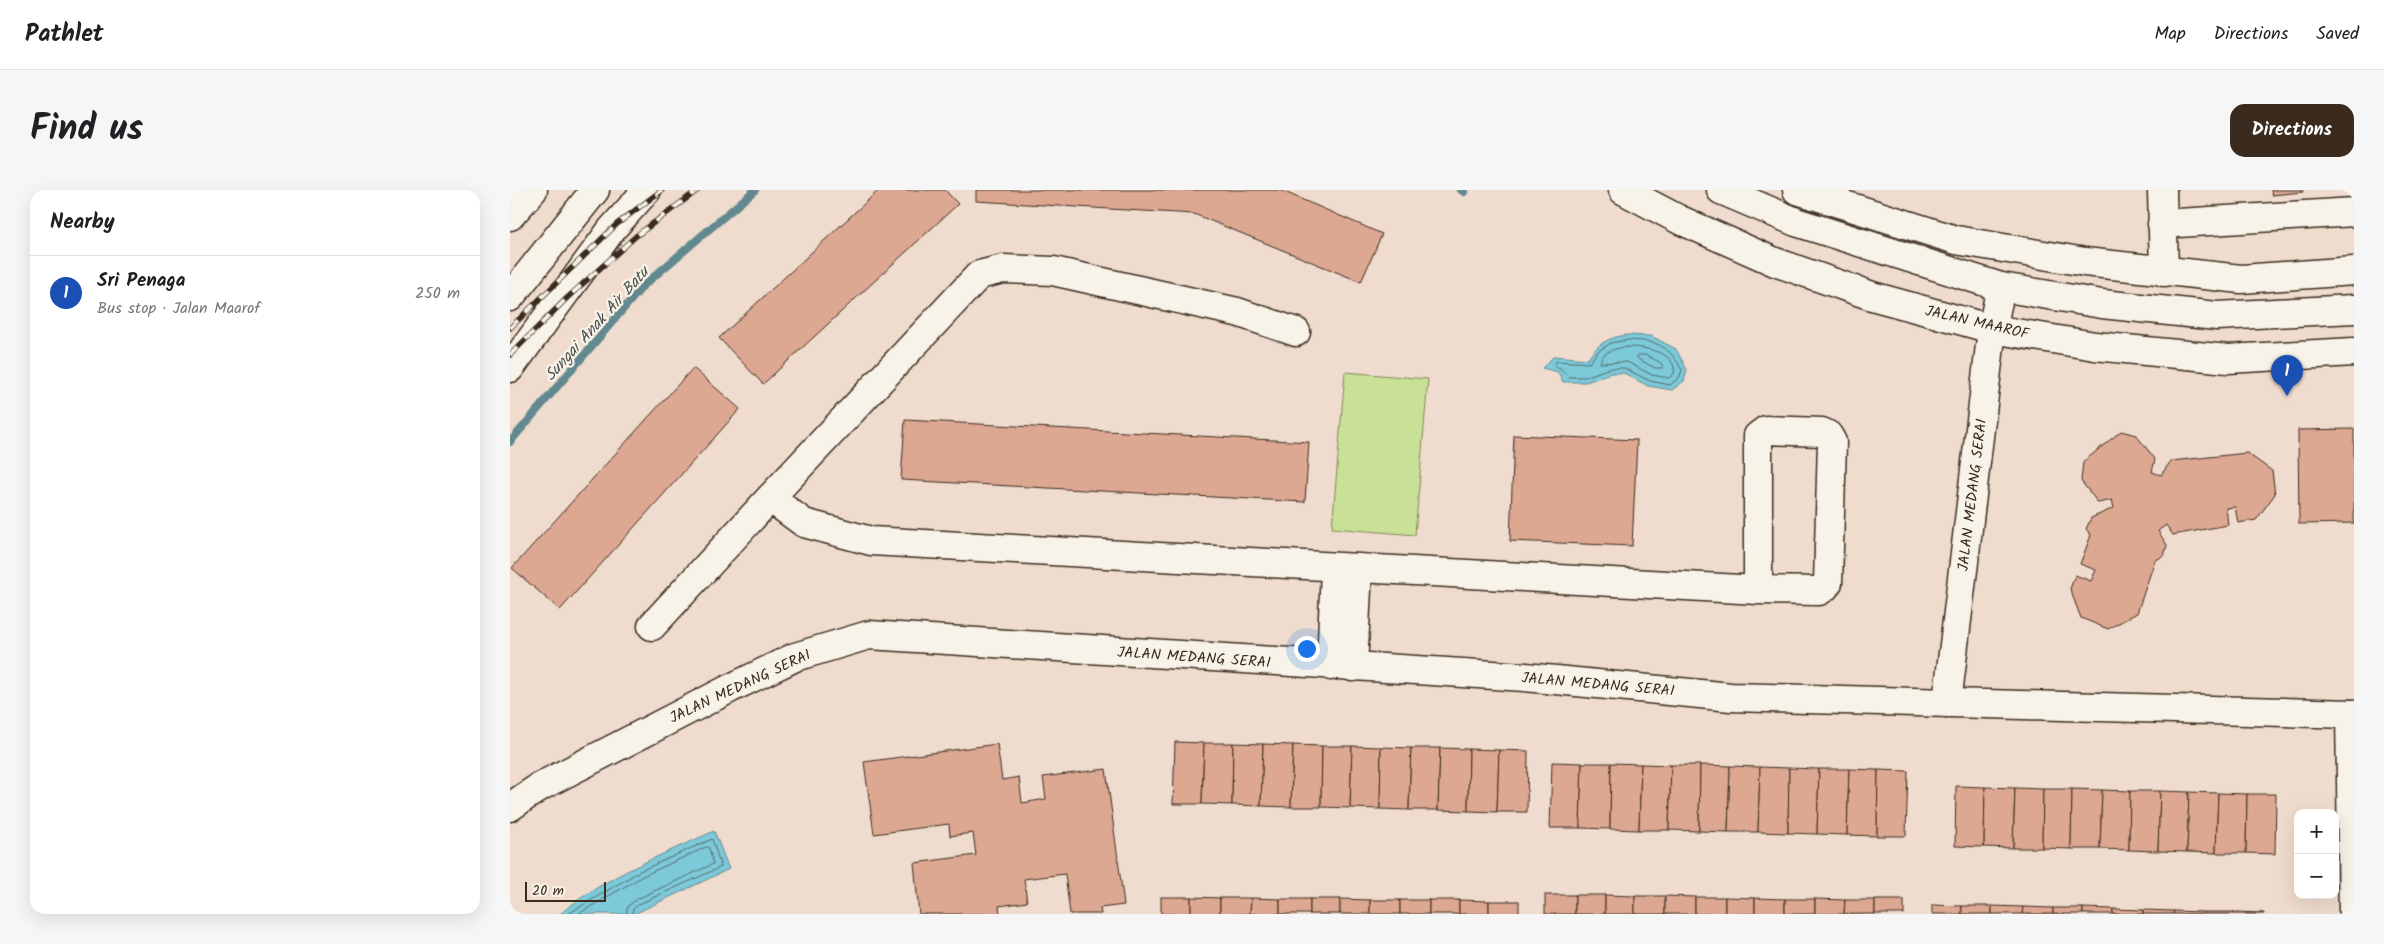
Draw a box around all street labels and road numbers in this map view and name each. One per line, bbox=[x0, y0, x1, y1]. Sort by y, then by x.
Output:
street label: JALAN MAAROF bbox=[1923, 299, 2032, 347]
street label: JALAN MEDANG SERAI bbox=[1952, 417, 1994, 573]
street label: JALAN MEDANG SERAI bbox=[1116, 641, 1272, 675]
street label: JALAN MEDANG SERAI bbox=[666, 643, 815, 730]
street label: JALAN MEDANG SERAI bbox=[1520, 666, 1676, 704]

